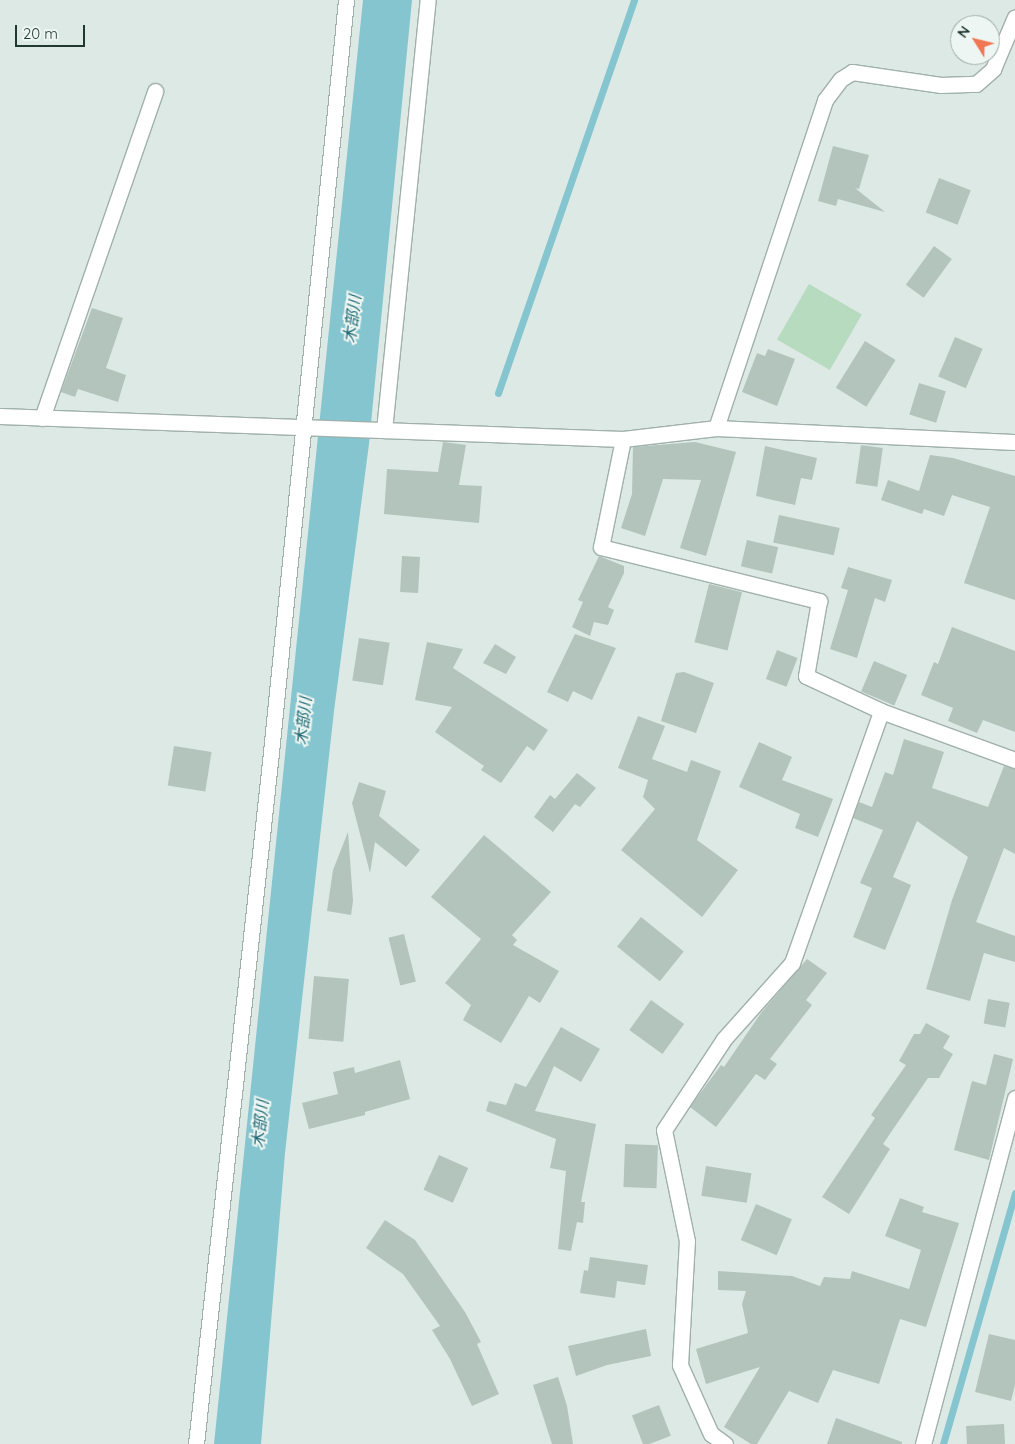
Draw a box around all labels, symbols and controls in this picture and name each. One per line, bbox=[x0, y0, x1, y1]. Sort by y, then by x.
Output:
scale bar bbox=[18, 15, 88, 47]
north arrow bbox=[950, 15, 1000, 65]
text: N bbox=[953, 22, 974, 41]
text: 20 m bbox=[23, 24, 58, 43]
water label: 木部川 bbox=[340, 294, 364, 344]
water label: 木部川 bbox=[291, 696, 315, 746]
water label: 木部川 bbox=[248, 1099, 272, 1149]

